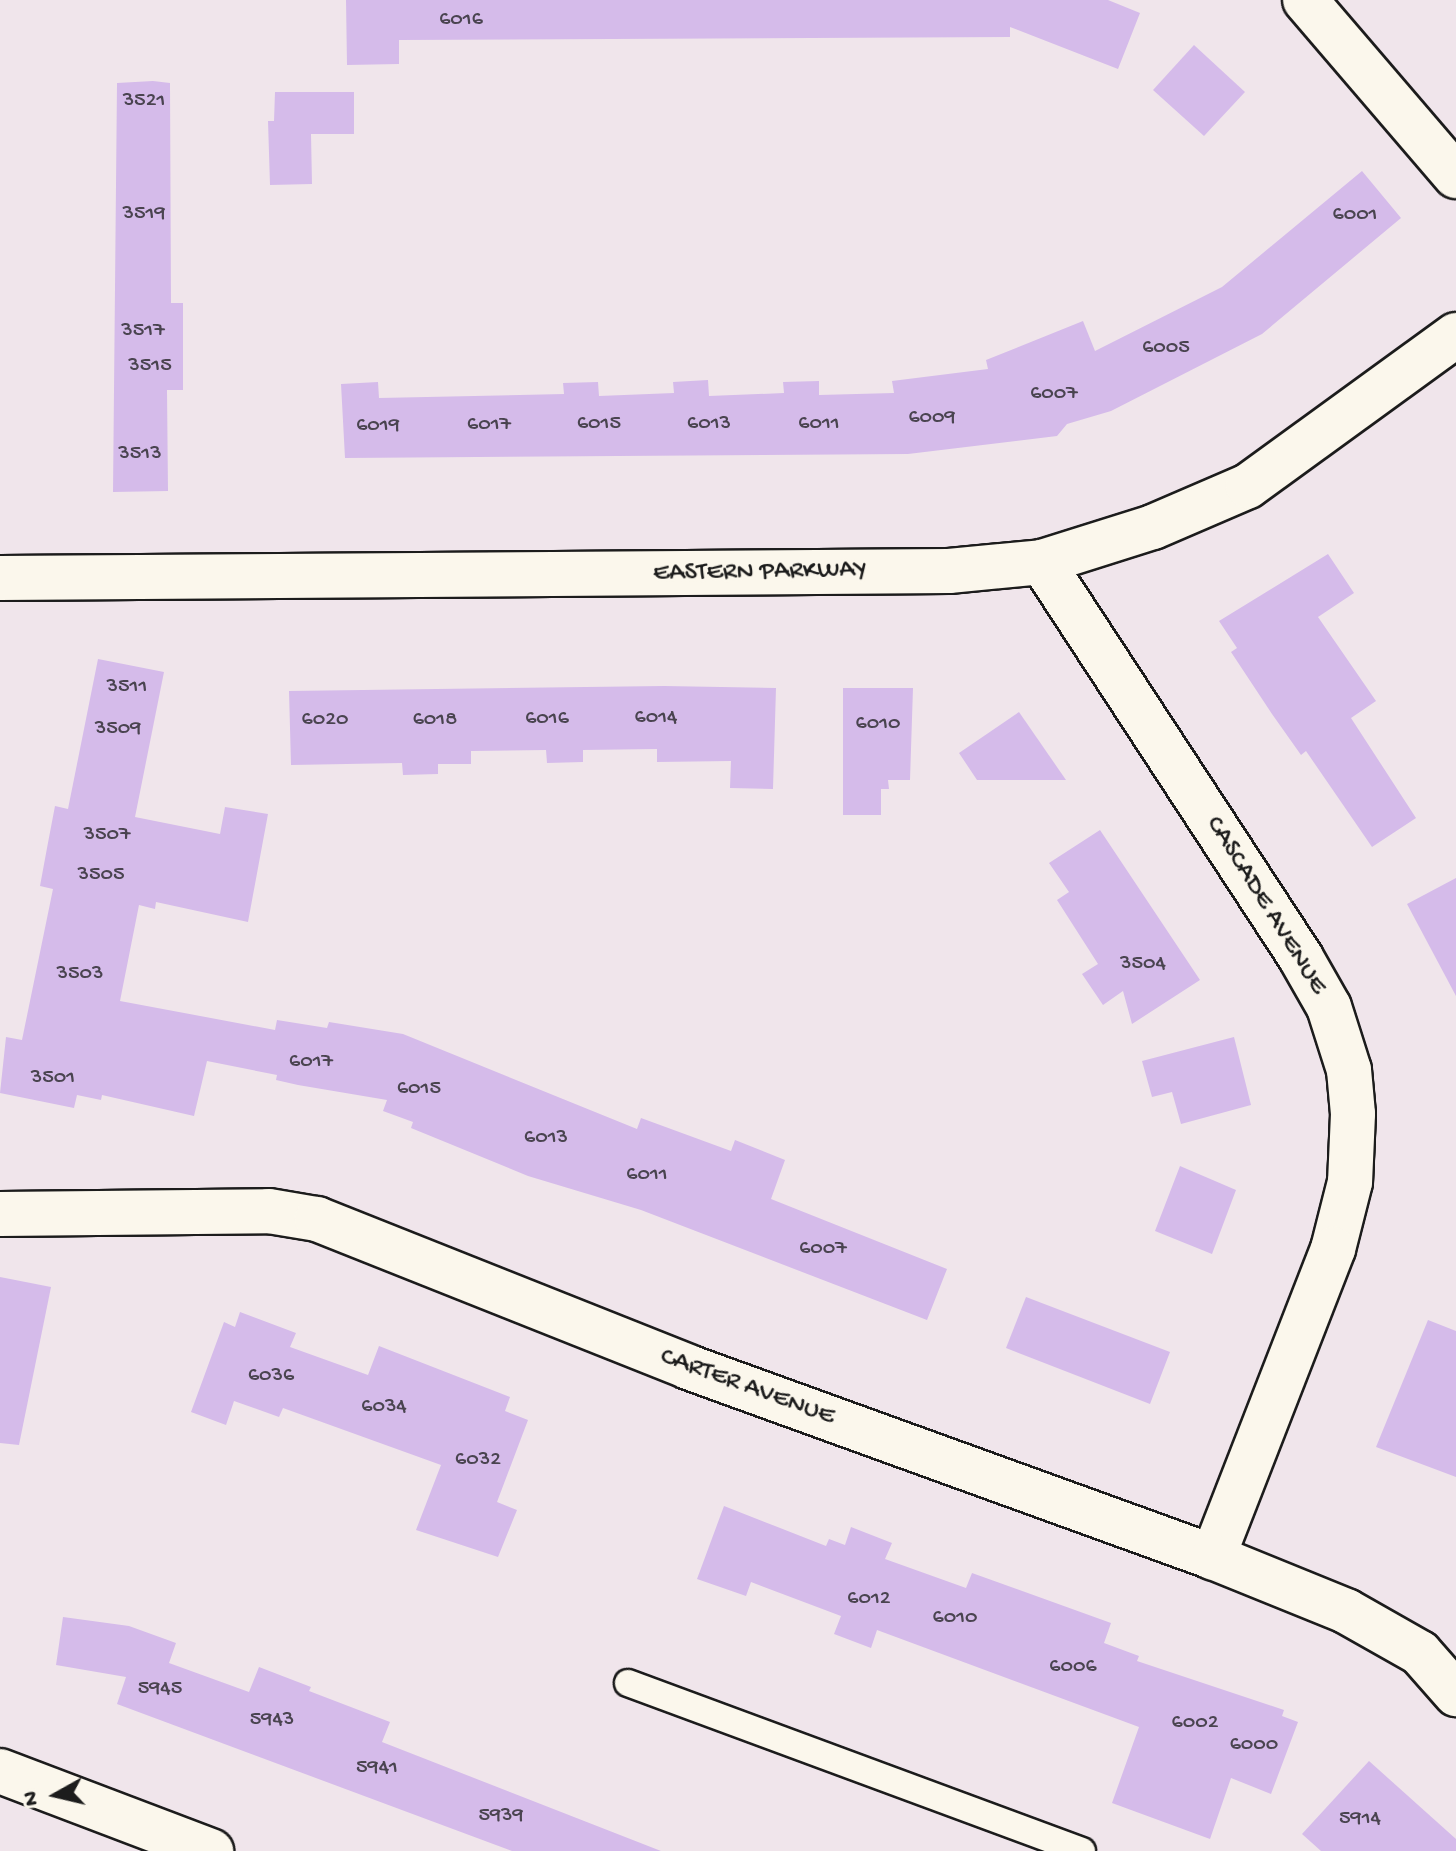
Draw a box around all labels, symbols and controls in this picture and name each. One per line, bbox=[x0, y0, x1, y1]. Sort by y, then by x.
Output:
house number: 6016 bbox=[439, 8, 483, 34]
house number: 3521 bbox=[123, 89, 165, 115]
house number: 3519 bbox=[123, 202, 165, 228]
house number: 6001 bbox=[1332, 203, 1378, 229]
house number: 3517 bbox=[121, 319, 165, 345]
house number: 6005 bbox=[1142, 336, 1190, 362]
house number: 3515 bbox=[128, 354, 172, 380]
house number: 6007 bbox=[1030, 382, 1078, 408]
house number: 6009 bbox=[908, 406, 956, 432]
house number: 6015 bbox=[577, 412, 621, 438]
house number: 6013 bbox=[687, 412, 731, 438]
house number: 6011 bbox=[798, 412, 840, 438]
house number: 6017 bbox=[467, 413, 511, 439]
house number: 6019 bbox=[356, 414, 400, 440]
house number: 3513 bbox=[118, 442, 162, 468]
street label: EASTERN PARKWAY bbox=[653, 556, 867, 590]
house number: 3511 bbox=[107, 675, 147, 701]
house number: 6014 bbox=[635, 706, 677, 732]
house number: 6016 bbox=[525, 707, 569, 733]
house number: 6020 bbox=[302, 708, 348, 734]
house number: 6018 bbox=[413, 708, 457, 734]
house number: 6010 bbox=[855, 712, 901, 738]
house number: 3509 bbox=[95, 717, 141, 743]
street label: CASCADE AVENUE bbox=[1198, 811, 1332, 1001]
house number: 3507 bbox=[84, 823, 130, 849]
house number: 3505 bbox=[77, 863, 125, 889]
house number: 3504 bbox=[1120, 952, 1166, 978]
house number: 3503 bbox=[57, 962, 103, 988]
house number: 6017 bbox=[289, 1050, 333, 1076]
house number: 3501 bbox=[31, 1066, 75, 1092]
house number: 6015 bbox=[397, 1077, 441, 1103]
house number: 6013 bbox=[524, 1126, 568, 1152]
house number: 6011 bbox=[626, 1163, 668, 1189]
house number: 6007 bbox=[799, 1237, 847, 1263]
street label: CARTER AVENUE bbox=[656, 1342, 838, 1434]
house number: 6036 bbox=[248, 1364, 294, 1390]
house number: 6034 bbox=[361, 1395, 407, 1421]
house number: 6032 bbox=[455, 1448, 501, 1474]
house number: 6012 bbox=[847, 1587, 891, 1613]
house number: 6010 bbox=[932, 1606, 978, 1632]
house number: 6006 bbox=[1049, 1655, 1097, 1681]
house number: 5945 bbox=[138, 1677, 182, 1703]
house number: 5943 bbox=[250, 1708, 294, 1734]
house number: 6002 bbox=[1172, 1711, 1218, 1737]
house number: 6000 bbox=[1230, 1733, 1278, 1759]
north arrow bbox=[16, 1755, 96, 1835]
house number: 5941 bbox=[356, 1756, 398, 1782]
text: N bbox=[18, 1789, 46, 1807]
house number: 5939 bbox=[478, 1804, 524, 1830]
house number: 5914 bbox=[1339, 1807, 1381, 1833]

